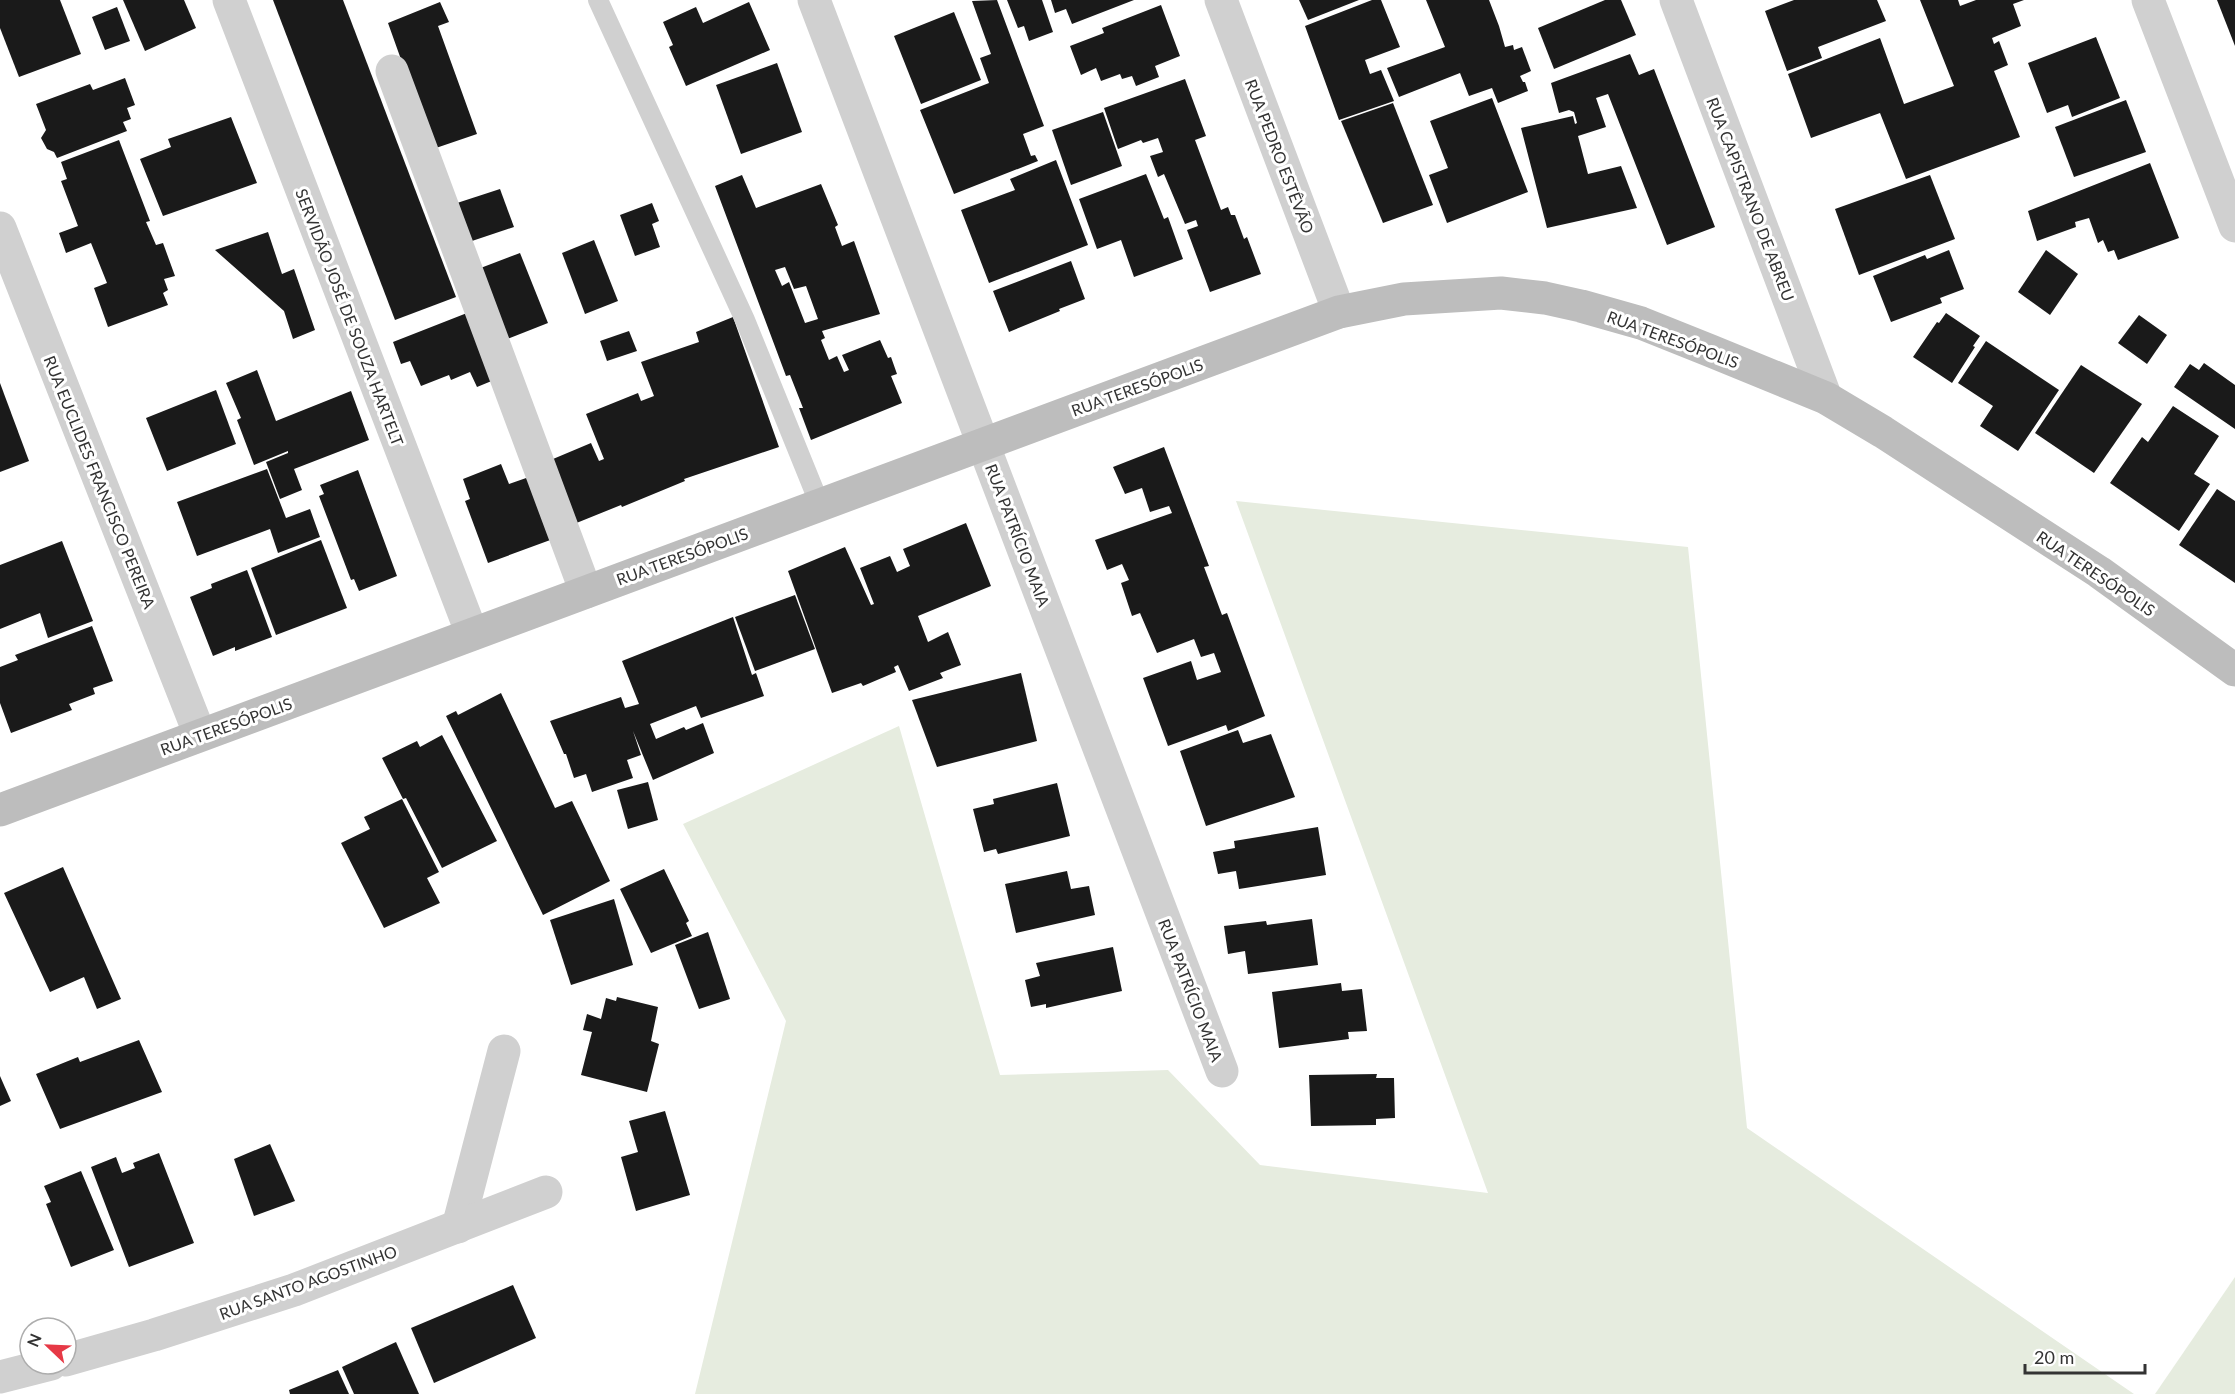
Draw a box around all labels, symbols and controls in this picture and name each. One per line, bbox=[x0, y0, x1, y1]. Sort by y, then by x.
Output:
street label: RUA PEDRO ESTÊVÃO bbox=[1242, 76, 1318, 236]
street label: RUA CAPISTRANO DE ABREU bbox=[1703, 94, 1799, 304]
street label: SERVIDÃO JOSÉ DE SOUZA HARTELT bbox=[292, 186, 408, 449]
street label: RUA TERESÓPOLIS bbox=[1605, 306, 1741, 372]
street label: RUA EUCLIDES FRANCISCO PEREIRA bbox=[40, 353, 160, 611]
street label: RUA TERESÓPOLIS bbox=[1069, 354, 1205, 420]
street label: RUA PATRÍCIO MAIA bbox=[982, 461, 1054, 609]
street label: RUA TERESÓPOLIS bbox=[614, 523, 750, 589]
street label: RUA TERESÓPOLIS bbox=[2033, 526, 2159, 620]
street label: RUA TERESÓPOLIS bbox=[158, 693, 294, 759]
street label: RUA PATRÍCIO MAIA bbox=[1155, 916, 1227, 1064]
street label: RUA SANTO AGOSTINHO bbox=[217, 1241, 400, 1323]
north arrow bbox=[18, 1316, 78, 1376]
text: N bbox=[23, 1331, 45, 1349]
scale bar bbox=[2025, 1337, 2145, 1375]
text: 20 m bbox=[2034, 1346, 2074, 1368]

